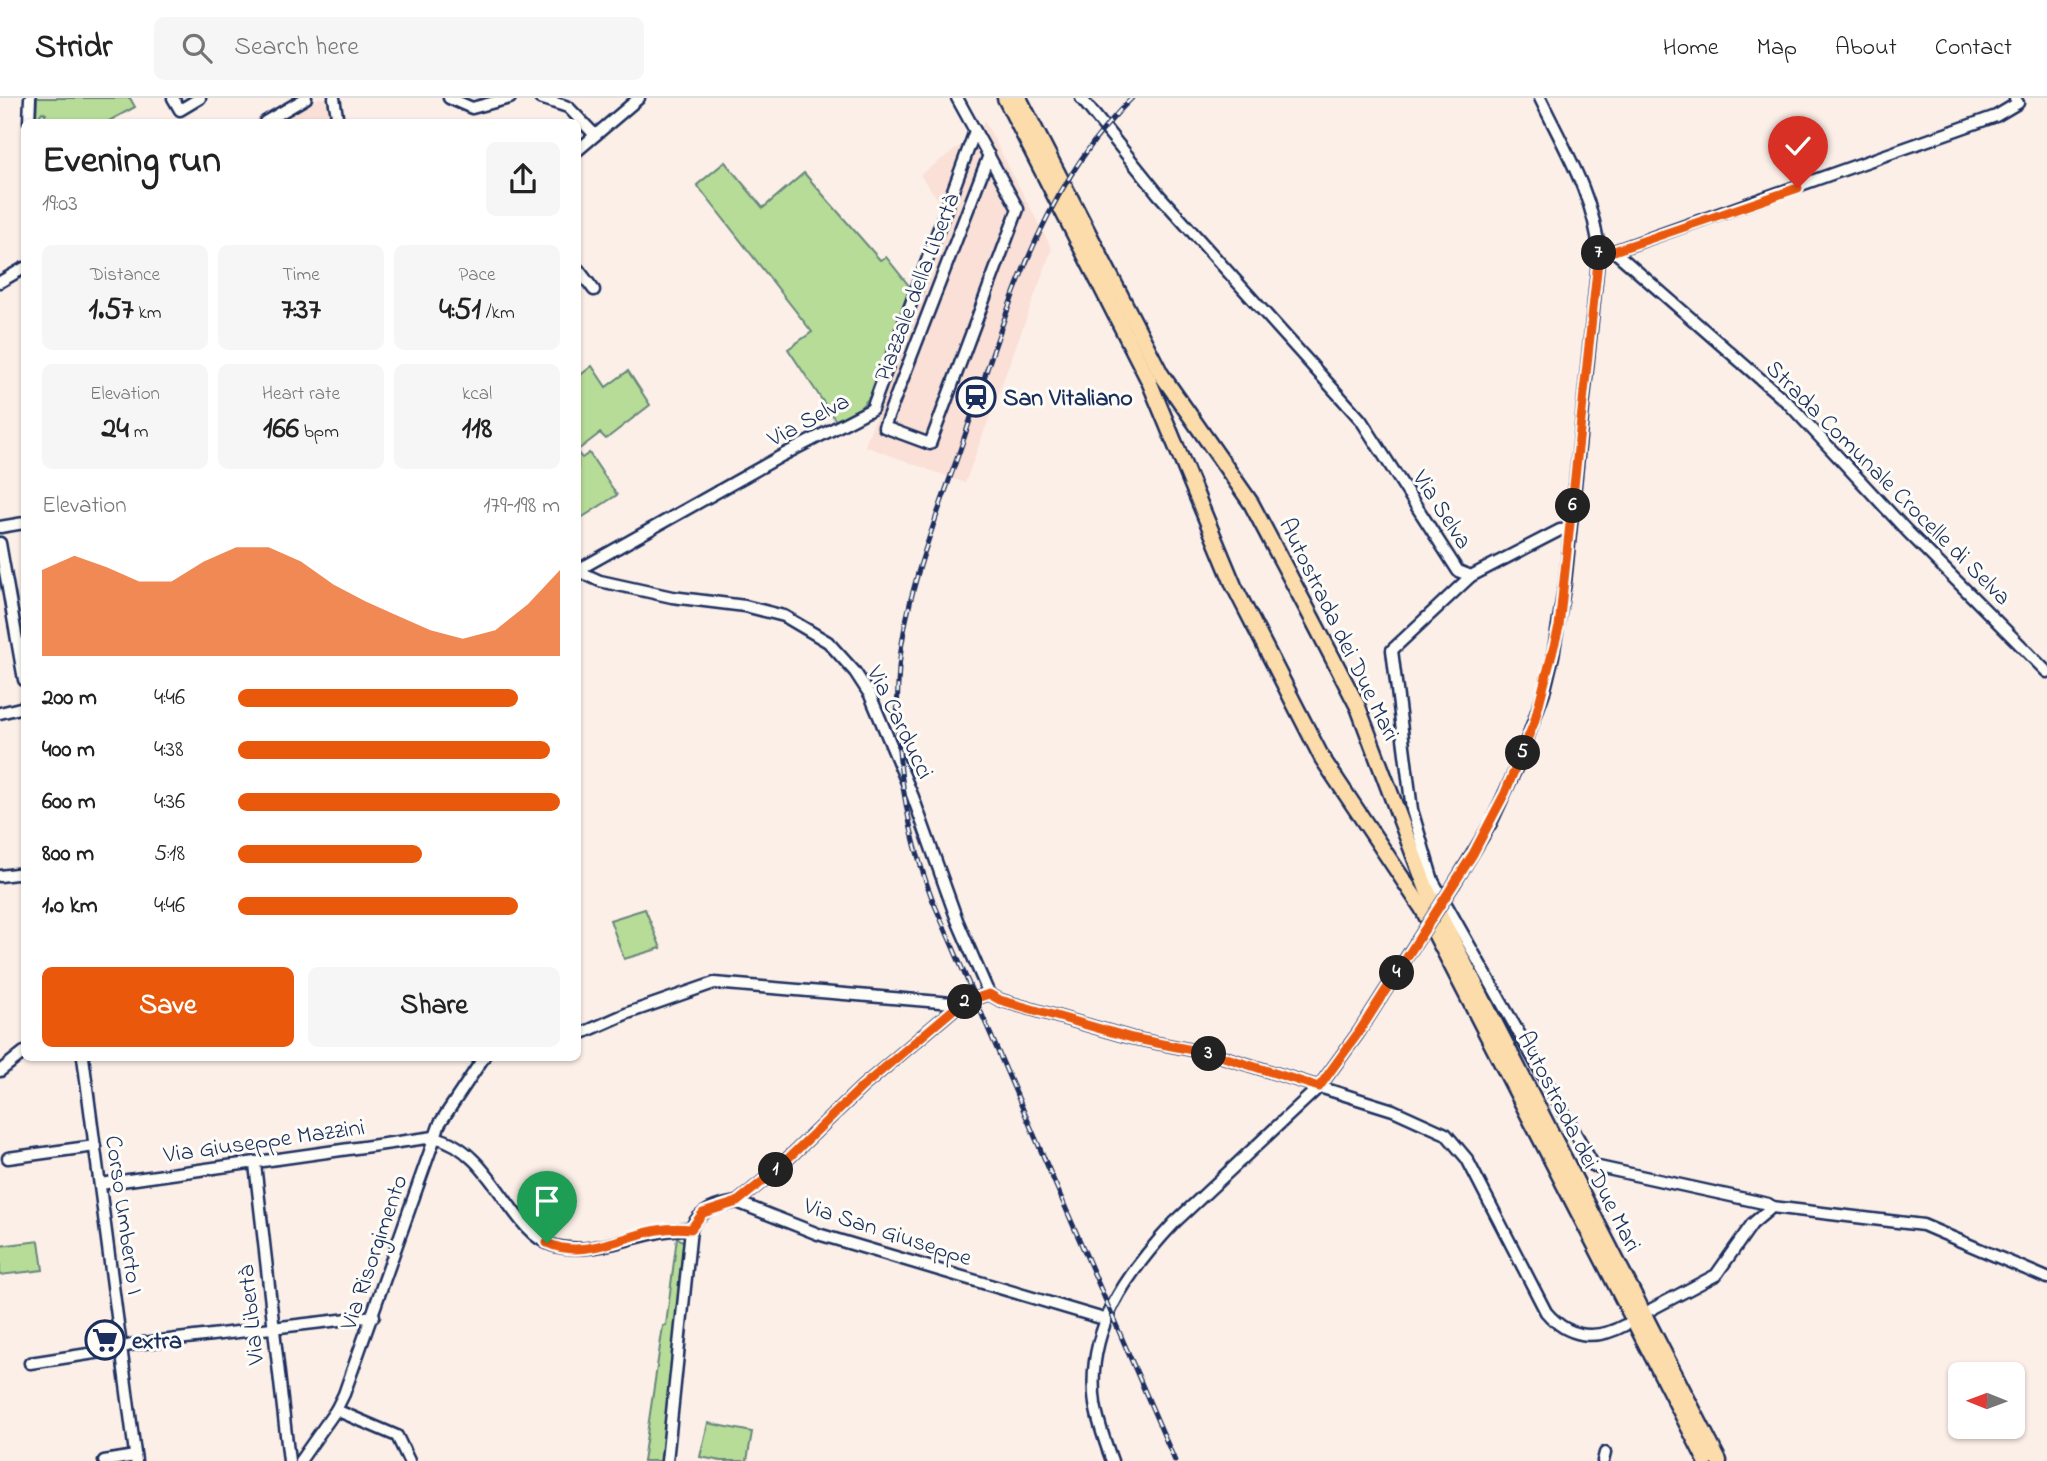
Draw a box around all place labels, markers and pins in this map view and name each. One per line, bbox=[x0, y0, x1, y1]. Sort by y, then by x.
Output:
pin bbox=[1768, 116, 1828, 188]
pin: 7 bbox=[1582, 236, 1616, 270]
station icon: San Vitaliano bbox=[955, 376, 997, 418]
place label: San Vitaliano bbox=[1003, 382, 1133, 417]
pin: 6 bbox=[1556, 488, 1590, 524]
pin: 5 bbox=[1506, 736, 1540, 770]
pin: 4 bbox=[1380, 956, 1414, 990]
pin: 2 bbox=[948, 984, 982, 1020]
pin: 3 bbox=[1192, 1037, 1226, 1072]
pin: 1 bbox=[758, 1152, 794, 1188]
pin bbox=[517, 1171, 577, 1243]
supermarket icon: extra bbox=[84, 1319, 126, 1361]
place label: extra bbox=[132, 1325, 182, 1360]

